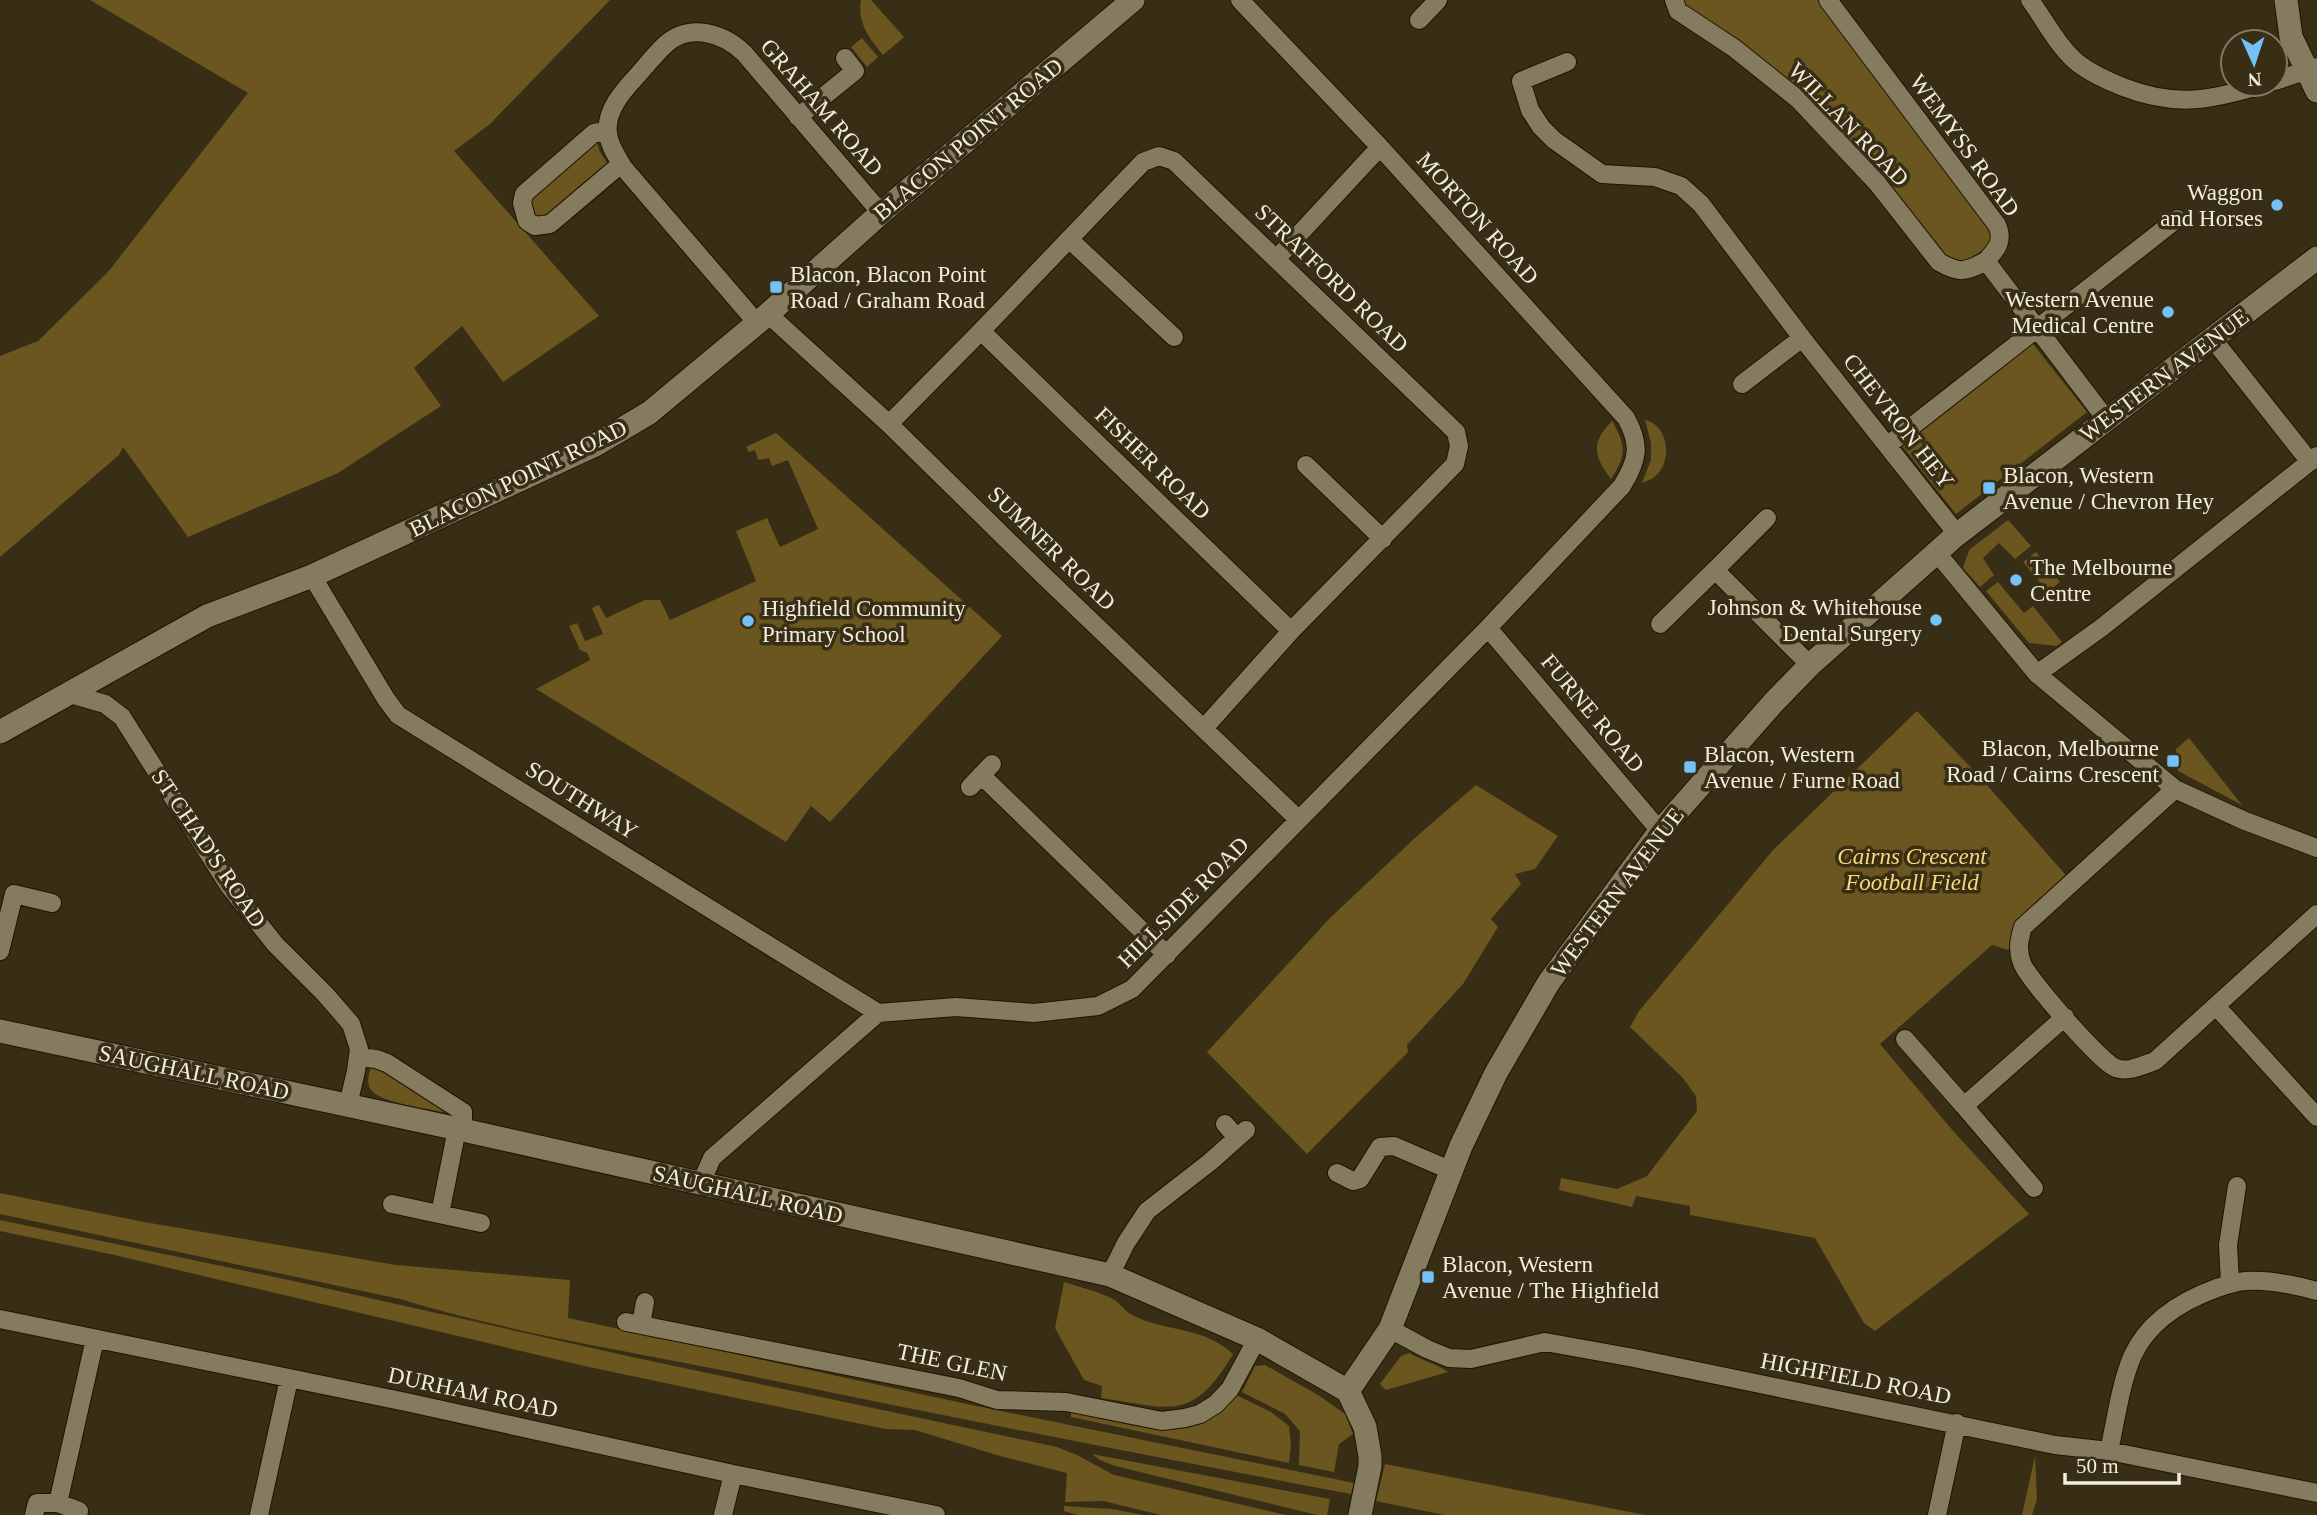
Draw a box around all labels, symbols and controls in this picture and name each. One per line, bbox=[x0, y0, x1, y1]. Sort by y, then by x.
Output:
north arrow bbox=[2219, 28, 2289, 98]
street label: GRAHAM ROAD bbox=[755, 34, 888, 181]
street label: BLACON POINT ROAD bbox=[869, 53, 1068, 226]
street label: WILLAN ROAD bbox=[1784, 58, 1914, 191]
street label: WEMYSS ROAD bbox=[1905, 69, 2024, 221]
text: N bbox=[2247, 69, 2262, 90]
street label: MORTON ROAD bbox=[1412, 147, 1543, 289]
place label: Waggon and Horses bbox=[2160, 180, 2263, 231]
marker: Waggon and Horses bbox=[2269, 197, 2285, 213]
street label: STRATFORD ROAD bbox=[1250, 199, 1413, 358]
place label: Blacon, Blacon Point Road / Graham Road bbox=[790, 262, 987, 313]
marker: Blacon, Blacon Point Road / Graham Road bbox=[768, 279, 784, 295]
place label: Western Avenue Medical Centre bbox=[2005, 287, 2154, 338]
street label: WESTERN AVENUE bbox=[2075, 304, 2254, 447]
marker: Western Avenue Medical Centre bbox=[2160, 304, 2176, 320]
street label: CHEVRON HEY bbox=[1838, 349, 1959, 494]
street label: FISHER ROAD bbox=[1090, 402, 1215, 525]
street label: BLACON POINT ROAD bbox=[406, 415, 631, 542]
place label: Blacon, Western Avenue / Chevron Hey bbox=[2003, 463, 2214, 514]
marker: Blacon, Western Avenue / Chevron Hey bbox=[1981, 480, 1997, 496]
street label: SUMNER ROAD bbox=[983, 481, 1120, 615]
place label: The Melbourne Centre bbox=[2030, 555, 2172, 606]
marker: The Melbourne Centre bbox=[2008, 572, 2024, 588]
place label: Johnson & Whitehouse Dental Surgery bbox=[1708, 595, 1922, 646]
place label: Highfield Community Primary School bbox=[762, 596, 966, 647]
marker: Johnson & Whitehouse Dental Surgery bbox=[1928, 612, 1944, 628]
marker: Highfield Community Primary School bbox=[740, 613, 756, 629]
street label: FURNE ROAD bbox=[1536, 649, 1649, 777]
place label: Blacon, Melbourne Road / Cairns Crescent bbox=[1946, 736, 2160, 787]
place label: Blacon, Western Avenue / Furne Road bbox=[1704, 742, 1900, 793]
marker: Blacon, Melbourne Road / Cairns Crescent bbox=[2165, 753, 2181, 769]
street label: SOUTHWAY bbox=[521, 756, 643, 845]
marker: Blacon, Western Avenue / Furne Road bbox=[1682, 759, 1698, 775]
street label: ST CHAD'S ROAD bbox=[146, 765, 271, 932]
street label: WESTERN AVENUE bbox=[1546, 803, 1689, 982]
street label: HILLSIDE ROAD bbox=[1113, 832, 1254, 973]
park label: Cairns Crescent Football Field bbox=[1837, 844, 1987, 895]
street label: SAUGHALL ROAD bbox=[96, 1040, 291, 1105]
street label: SAUGHALL ROAD bbox=[651, 1160, 845, 1228]
place label: Blacon, Western Avenue / The Highfield bbox=[1442, 1252, 1659, 1303]
marker: Blacon, Western Avenue / The Highfield bbox=[1420, 1269, 1436, 1285]
street label: THE GLEN bbox=[895, 1339, 1010, 1386]
street label: HIGHFIELD ROAD bbox=[1759, 1348, 1953, 1409]
street label: DURHAM ROAD bbox=[386, 1362, 560, 1423]
scale bar bbox=[2065, 1442, 2179, 1486]
text: 50 m bbox=[2076, 1454, 2119, 1478]

